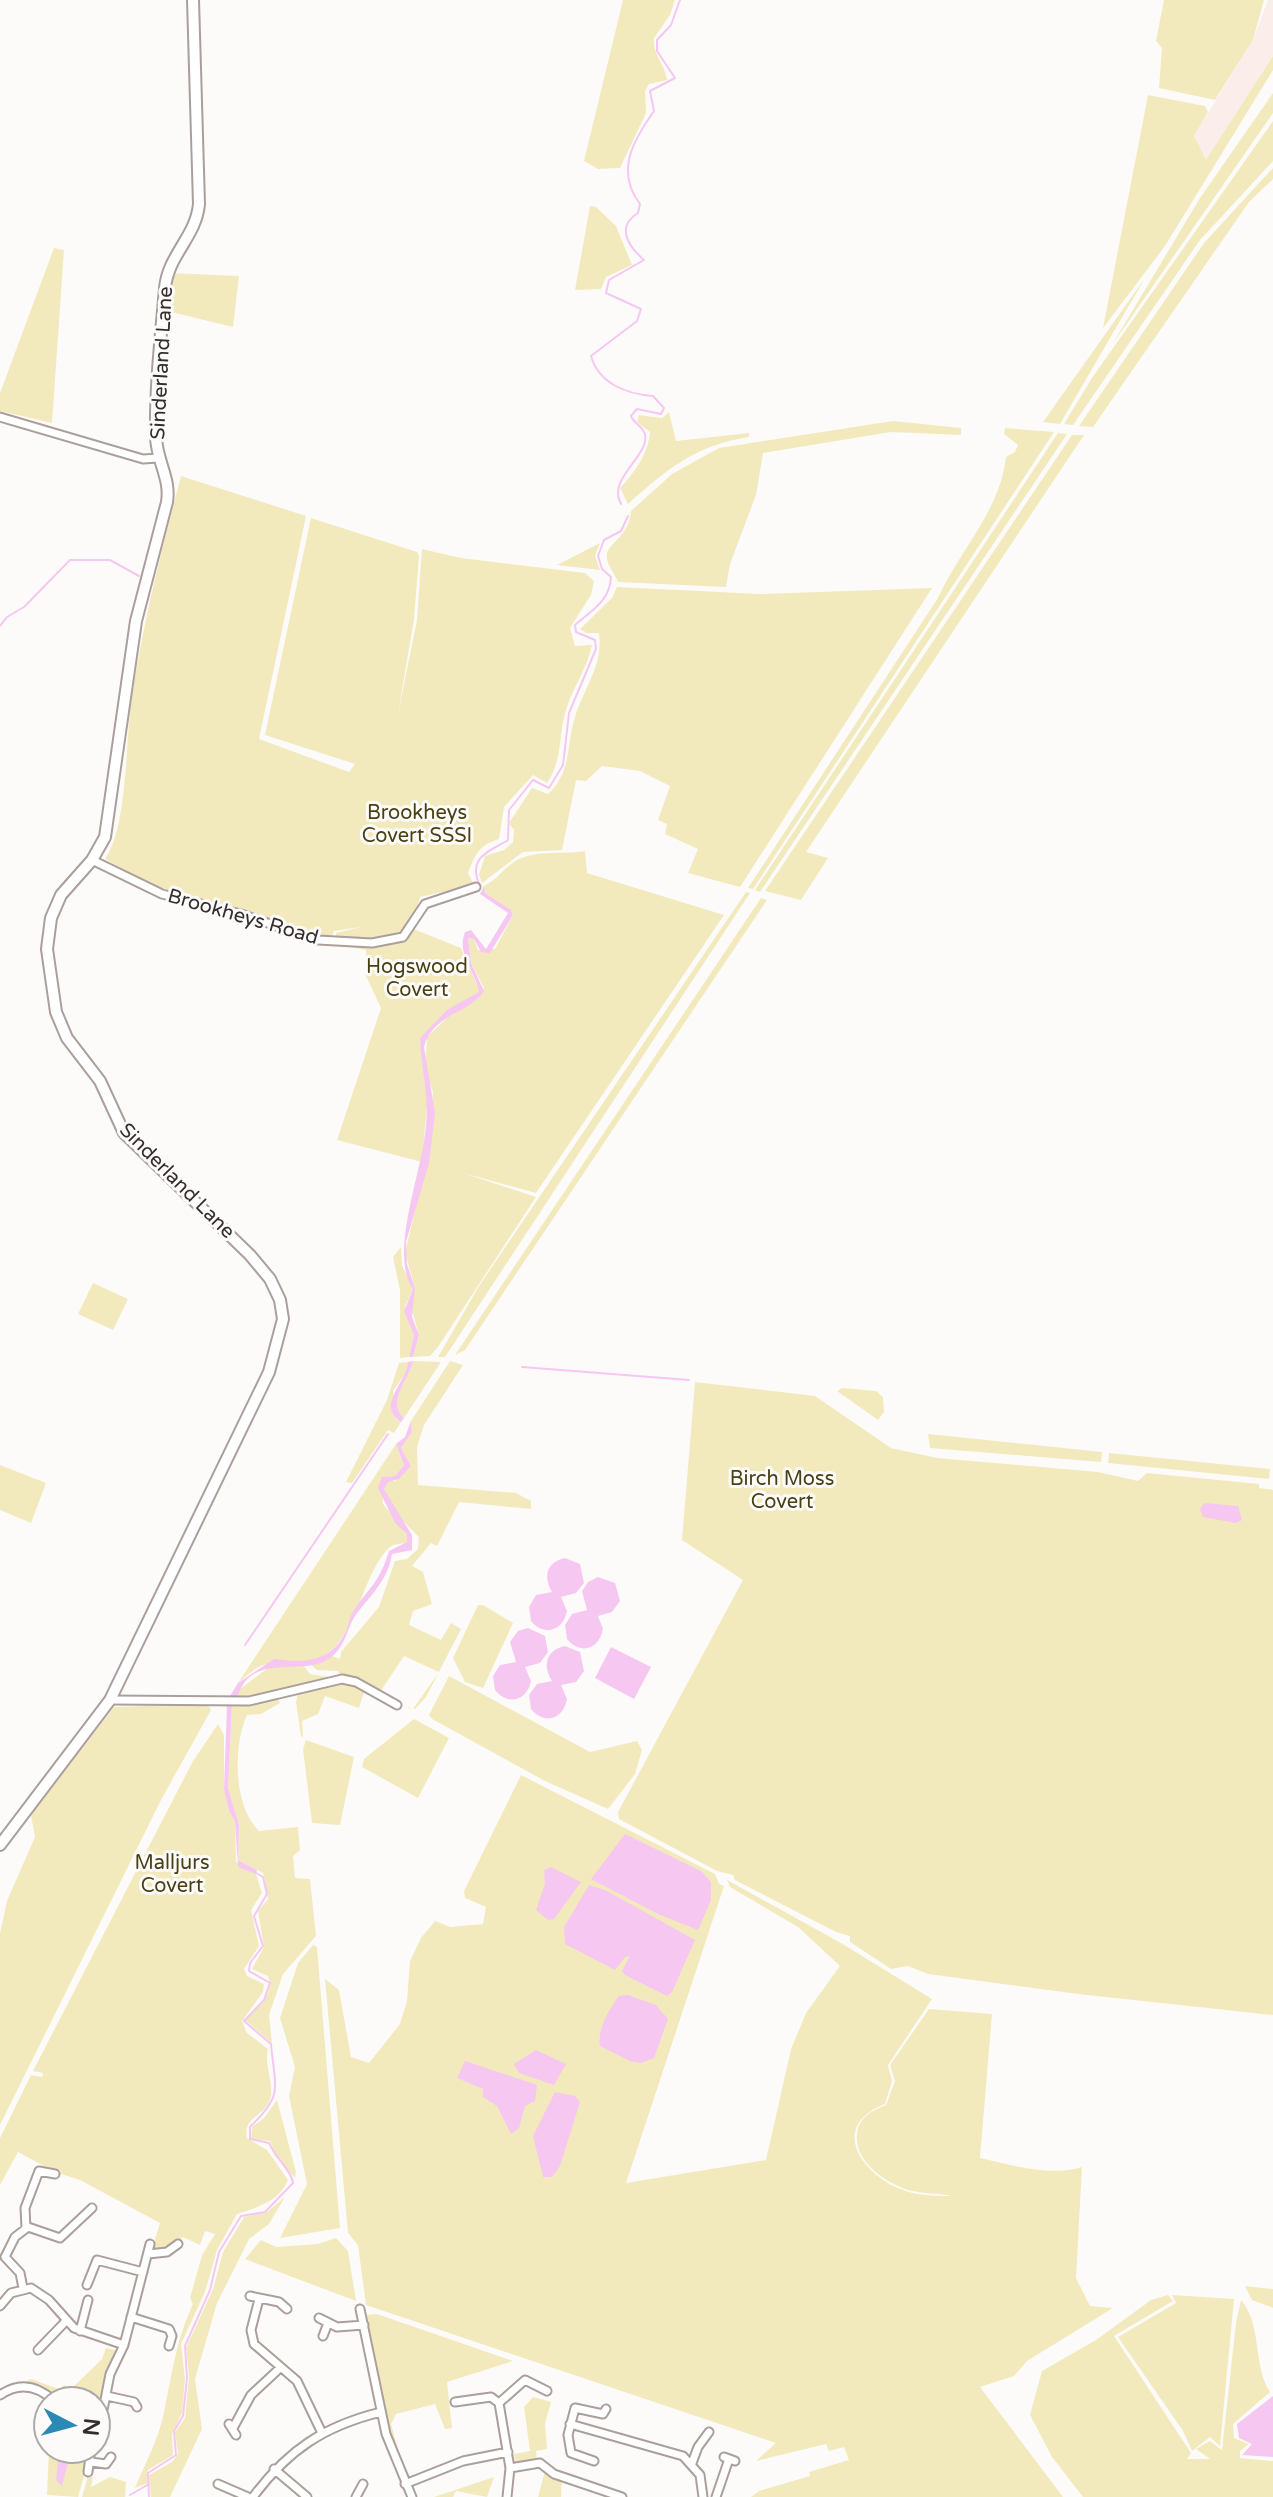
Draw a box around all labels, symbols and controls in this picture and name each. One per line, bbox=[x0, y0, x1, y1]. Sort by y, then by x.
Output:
street label: Sinderland Lane bbox=[146, 286, 178, 440]
park label: Brookheys Covert SSSI bbox=[362, 801, 472, 848]
street label: Brookheys Road bbox=[165, 884, 321, 950]
park label: Hogswood Covert bbox=[366, 955, 468, 1002]
street label: Sinderland Lane bbox=[114, 1118, 240, 1244]
park label: Birch Moss Covert bbox=[730, 1467, 834, 1514]
park label: Malljurs Covert bbox=[134, 1851, 210, 1898]
north arrow bbox=[32, 2385, 112, 2465]
text: N bbox=[77, 2417, 105, 2437]

